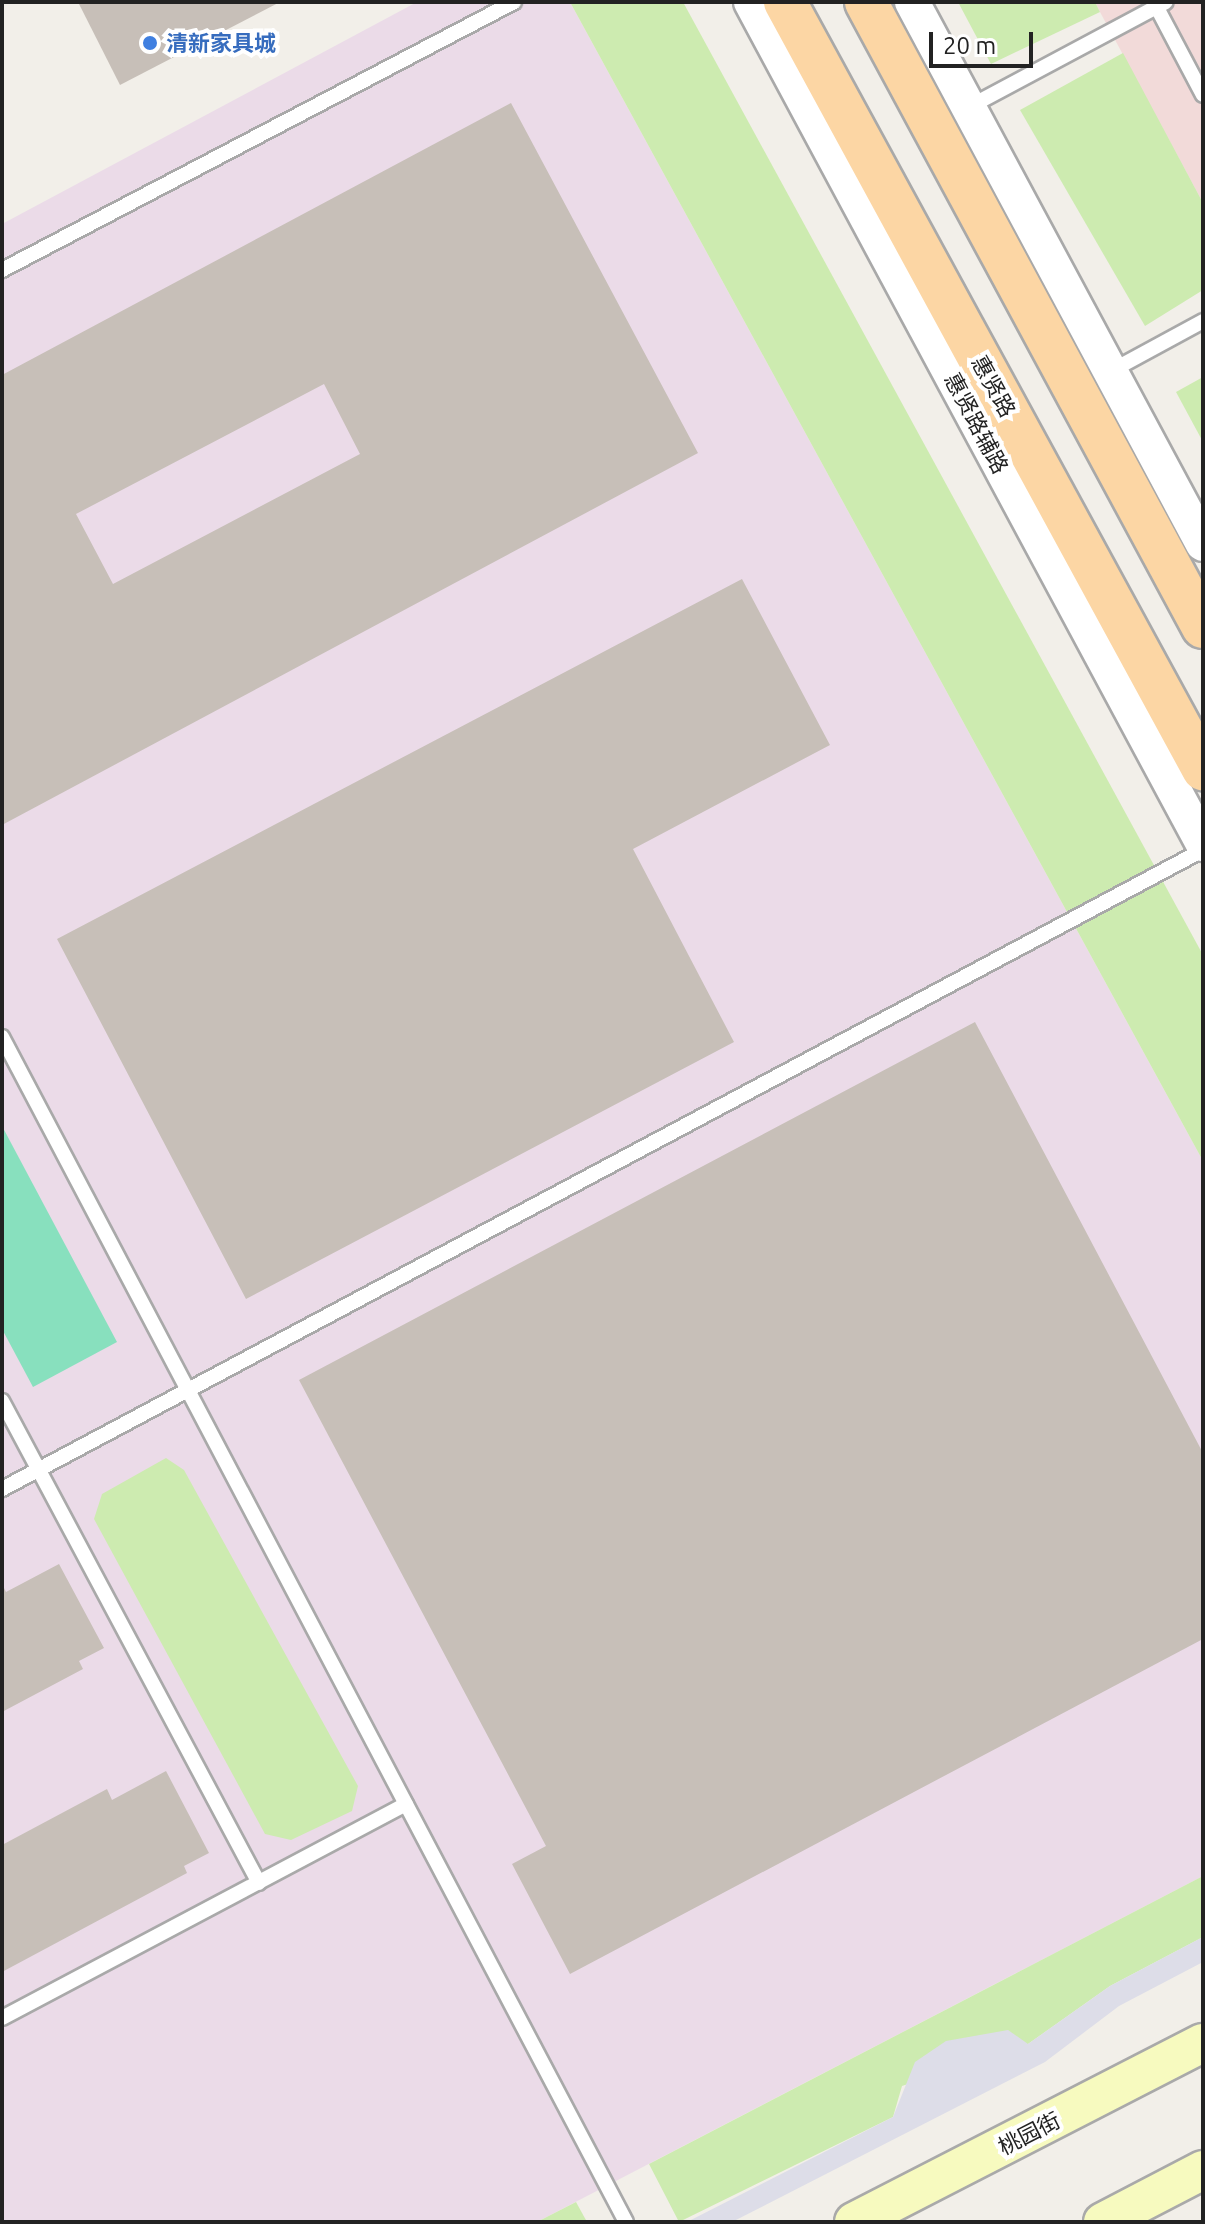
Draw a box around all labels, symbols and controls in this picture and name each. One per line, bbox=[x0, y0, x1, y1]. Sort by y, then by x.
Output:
scale bar bbox=[933, 16, 1037, 66]
place label: 清新家具城 bbox=[166, 30, 276, 56]
text: 20 m bbox=[943, 32, 996, 59]
marker: 清新家具城 bbox=[141, 34, 159, 52]
street label: 惠贤路 bbox=[966, 351, 1022, 421]
street label: 惠贤路辅路 bbox=[940, 368, 1014, 478]
street label: 桃园街 bbox=[994, 2106, 1064, 2160]

